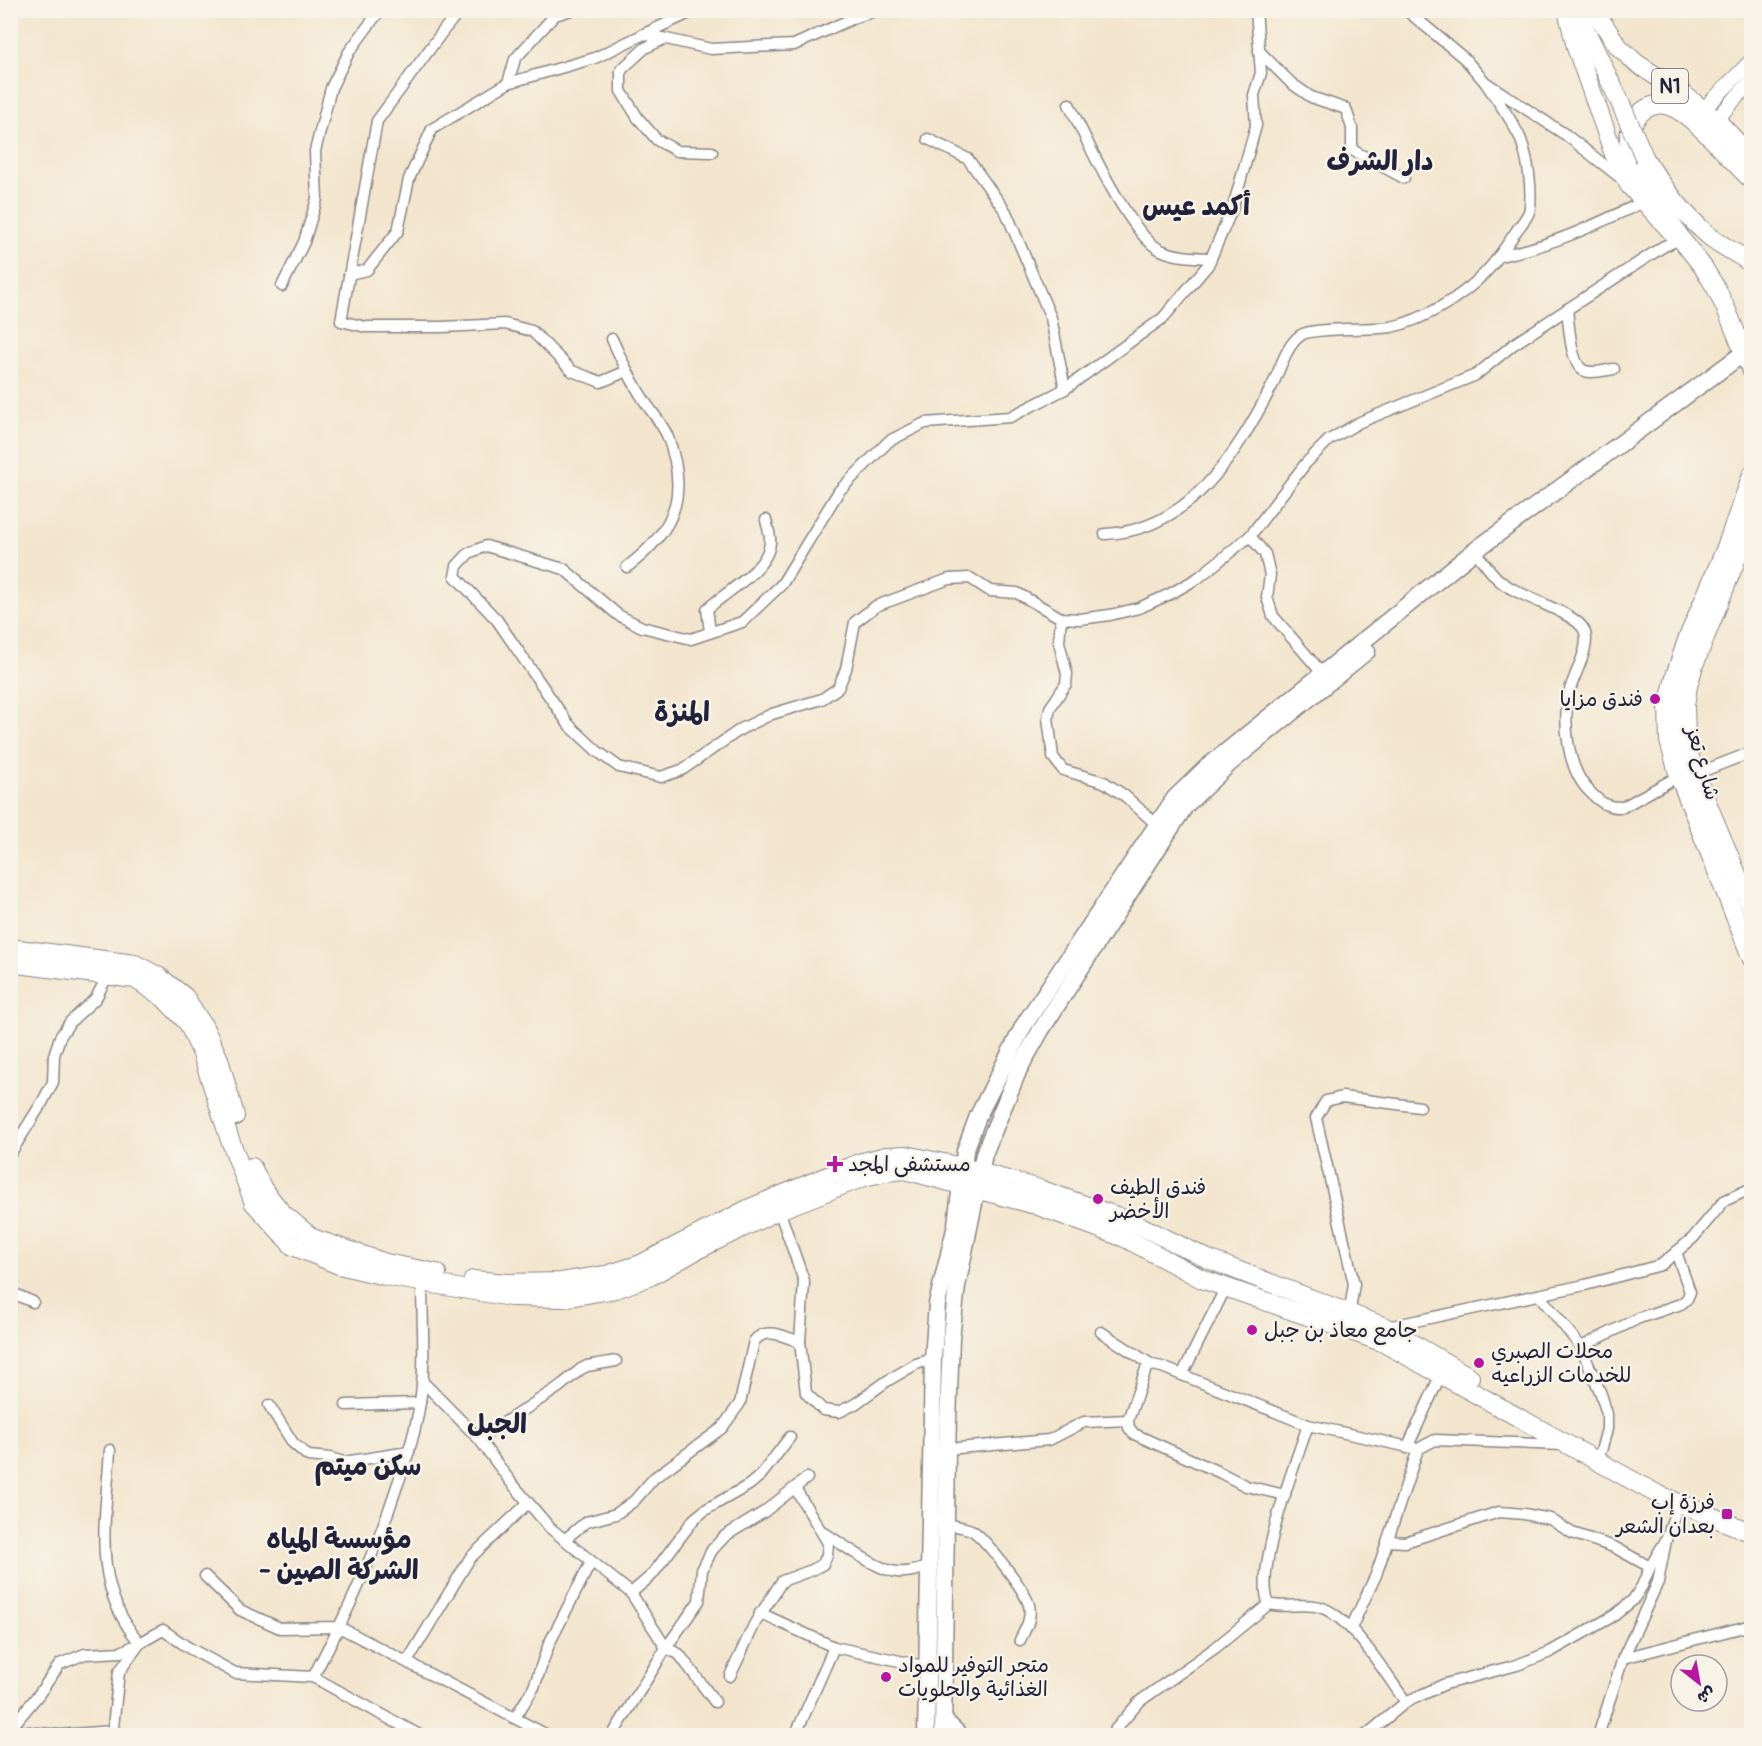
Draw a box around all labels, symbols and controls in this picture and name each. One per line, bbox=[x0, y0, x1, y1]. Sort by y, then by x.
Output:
road number: N1 bbox=[1652, 69, 1688, 103]
district label: دار الشرف bbox=[1326, 145, 1434, 178]
district label: أكمد عيس bbox=[1142, 189, 1251, 223]
place label: فندق مزايا bbox=[1559, 686, 1643, 713]
marker: فندق مزايا bbox=[1648, 692, 1662, 706]
district label: المنزة bbox=[654, 696, 710, 729]
street label: شارع تعز bbox=[1678, 721, 1726, 804]
place label: مستشفى المجد bbox=[848, 1151, 971, 1178]
marker: مستشفى المجد bbox=[826, 1155, 844, 1173]
place label: فندق الطيف الأخضر bbox=[1108, 1174, 1206, 1225]
marker: فندق الطيف الأخضر bbox=[1091, 1192, 1105, 1206]
place label: جامع معاذ بن جبل bbox=[1264, 1317, 1418, 1345]
marker: جامع معاذ بن جبل bbox=[1245, 1323, 1259, 1337]
place label: محلات الصبري للخدمات الزراعيه bbox=[1491, 1338, 1631, 1389]
marker: محلات الصبري للخدمات الزراعيه bbox=[1472, 1356, 1486, 1370]
district label: الجبل bbox=[467, 1408, 527, 1441]
district label: سكن ميتم bbox=[315, 1450, 421, 1486]
place label: فرزة إب بعدان الشعر bbox=[1614, 1489, 1715, 1540]
marker: فرزة إب بعدان الشعر bbox=[1720, 1507, 1734, 1521]
district label: مؤسسة المياه - الشركة الصين bbox=[259, 1523, 419, 1587]
place label: متجر التوفير للمواد الغذائية والحلويات bbox=[898, 1652, 1049, 1703]
north arrow bbox=[1669, 1653, 1729, 1713]
marker: متجر التوفير للمواد الغذائية والحلويات bbox=[879, 1670, 893, 1684]
text: ش bbox=[1694, 1682, 1719, 1708]

